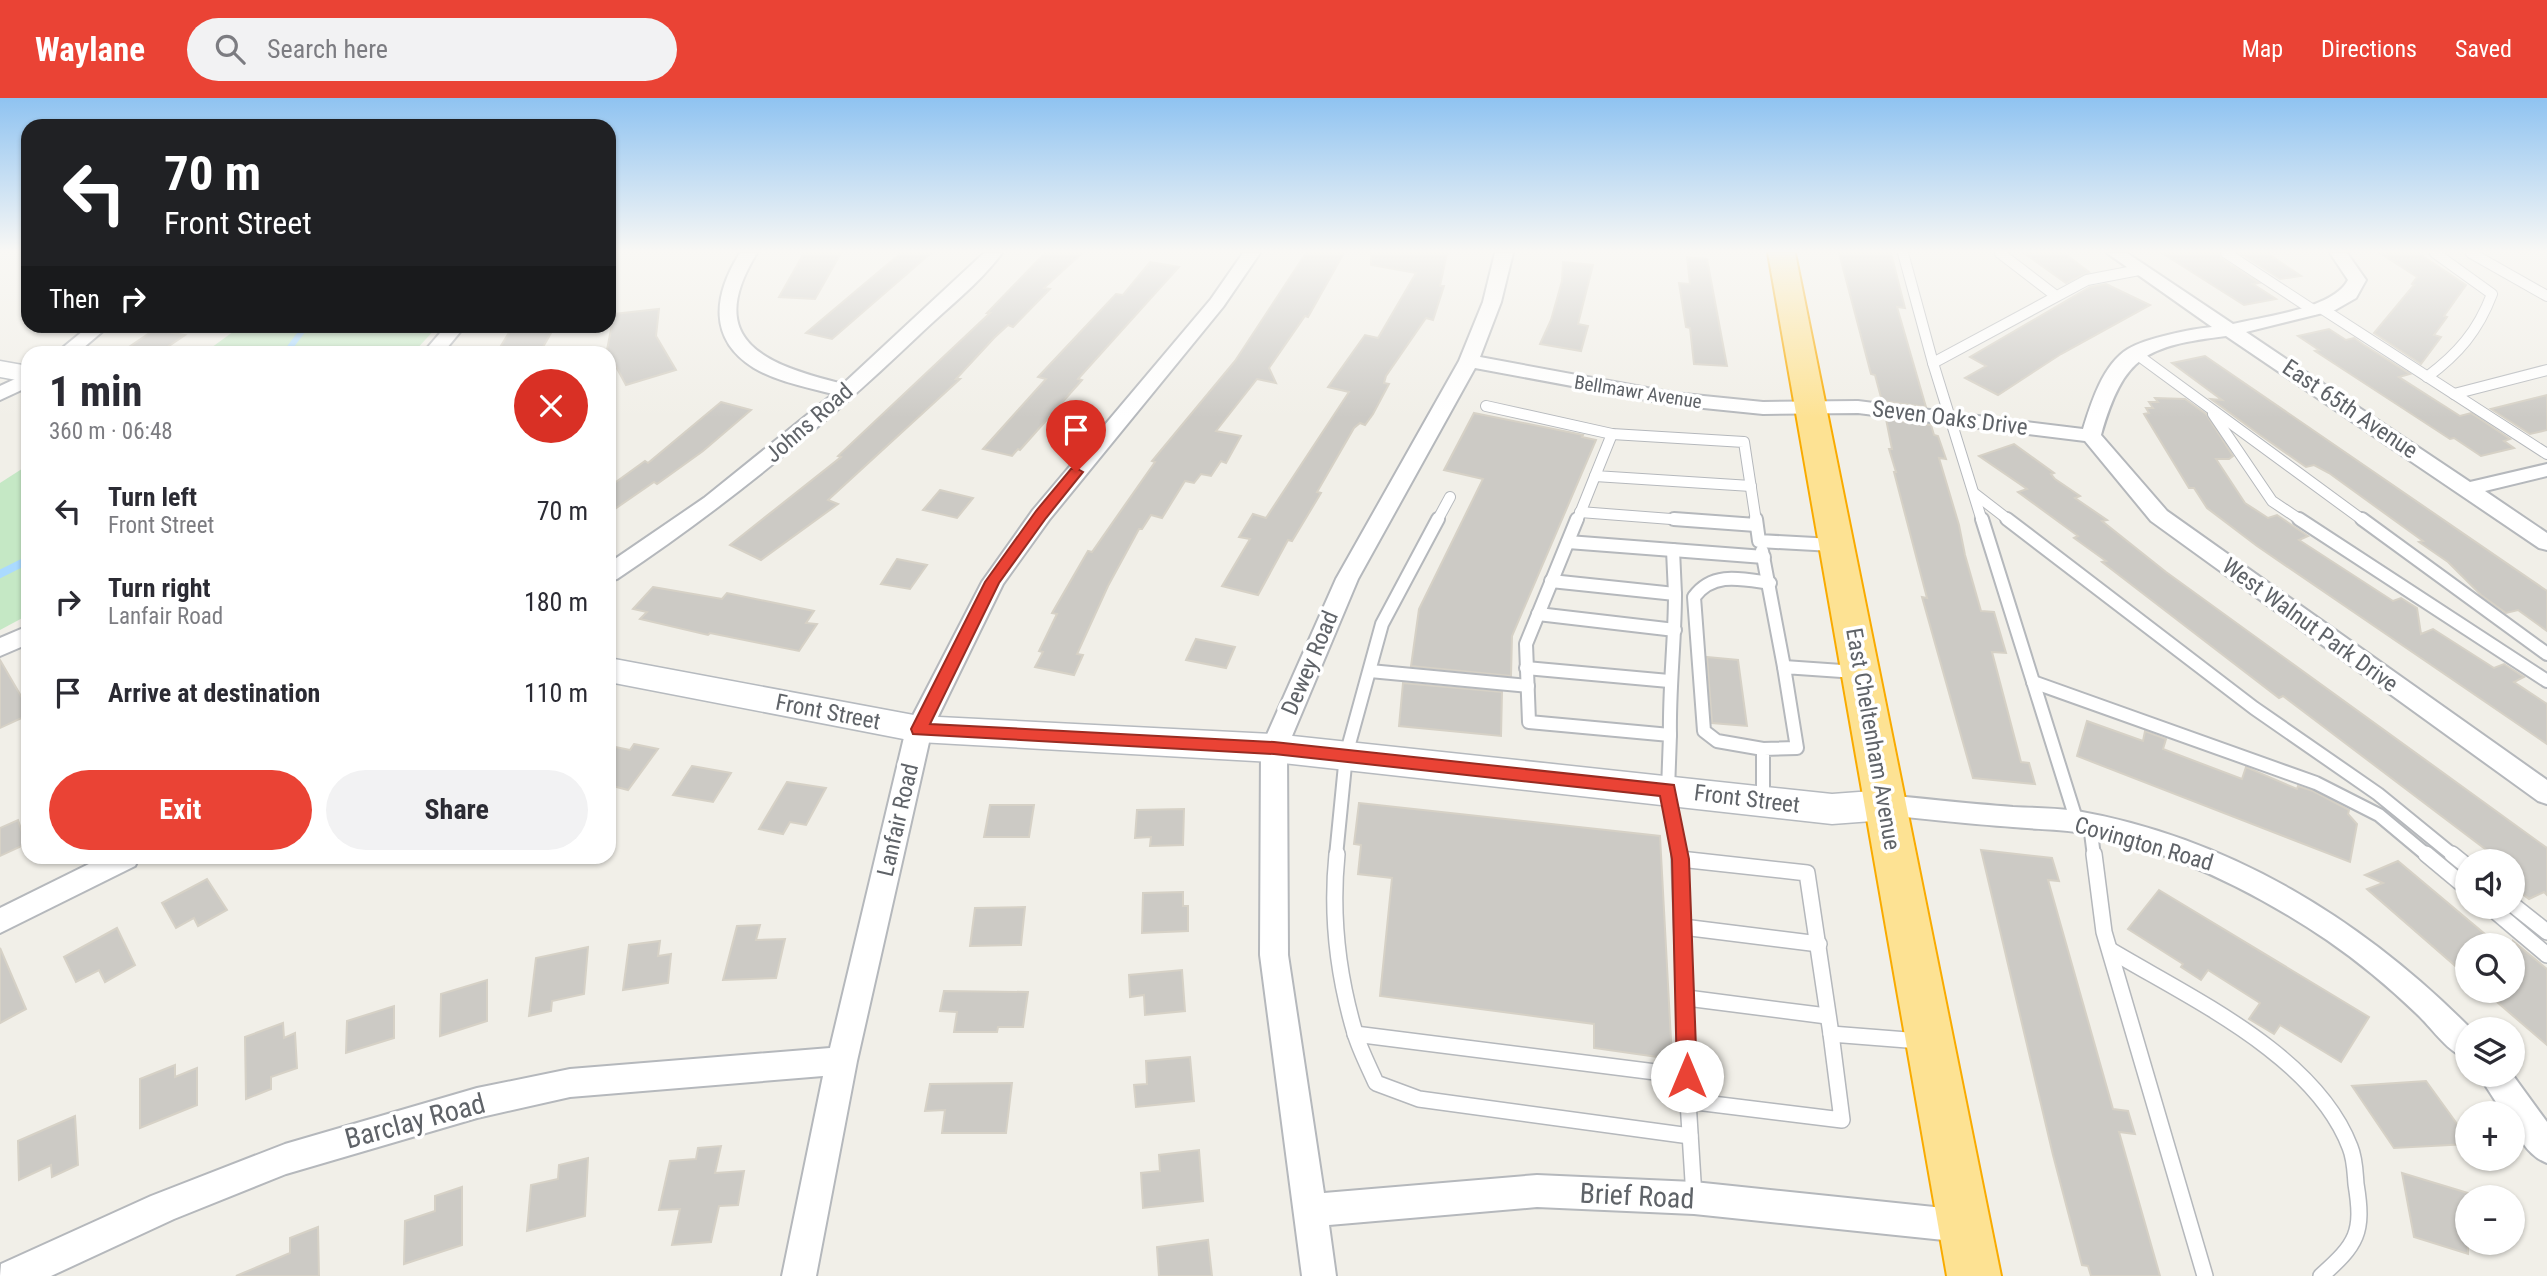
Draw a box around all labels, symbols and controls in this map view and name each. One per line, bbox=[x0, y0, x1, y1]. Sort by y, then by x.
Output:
search box bbox=[187, 18, 677, 81]
text: Waylane bbox=[35, 30, 145, 69]
icon: search bbox=[211, 30, 249, 68]
text: Search here bbox=[267, 34, 388, 64]
text: Map bbox=[2242, 35, 2283, 63]
text: Directions bbox=[2321, 35, 2417, 63]
text: Saved bbox=[2455, 35, 2512, 63]
text: 70 m bbox=[164, 145, 261, 202]
icon: left bbox=[49, 147, 140, 238]
text: Front Street bbox=[164, 204, 312, 242]
icon: right bbox=[114, 280, 152, 318]
text: Then bbox=[49, 284, 100, 314]
street label: East 65th Avenue bbox=[2277, 354, 2423, 464]
text: 1 min bbox=[49, 367, 142, 416]
button: close bbox=[514, 369, 588, 443]
street label: Bellmawr Avenue bbox=[1573, 371, 1703, 413]
street label: Johns Road bbox=[760, 378, 858, 468]
street label: Seven Oaks Drive bbox=[1871, 395, 2029, 441]
pin bbox=[1046, 400, 1106, 472]
icon: arrive bbox=[1057, 411, 1095, 449]
text: 360 m · 06:48 bbox=[49, 418, 173, 445]
text: Turn left bbox=[108, 482, 197, 512]
icon: left bbox=[49, 492, 87, 530]
text: 70 m bbox=[537, 496, 588, 526]
text: Front Street bbox=[108, 512, 214, 539]
street label: West Walnut Park Drive bbox=[2217, 552, 2403, 698]
text: Turn right bbox=[108, 573, 210, 603]
icon: right bbox=[49, 583, 87, 621]
text: 180 m bbox=[524, 587, 588, 617]
text: Lanfair Road bbox=[108, 603, 223, 630]
street label: Dewey Road bbox=[1276, 607, 1344, 719]
street label: East Cheltenham Avenue bbox=[1840, 626, 1906, 852]
icon: arrive bbox=[49, 674, 87, 712]
text: Arrive at destination bbox=[108, 678, 320, 708]
text: 110 m bbox=[524, 678, 588, 708]
street label: Front Street bbox=[773, 689, 883, 735]
street label: Lanfair Road bbox=[872, 761, 924, 879]
button: Exit bbox=[49, 770, 312, 850]
button: Share bbox=[326, 770, 588, 850]
street label: Front Street bbox=[1693, 779, 1801, 819]
street label: Covington Road bbox=[2072, 811, 2216, 877]
map controls bbox=[2455, 849, 2525, 1255]
button: sound bbox=[2455, 849, 2525, 919]
button: search bbox=[2455, 933, 2525, 1003]
button: layers bbox=[2455, 1017, 2525, 1087]
position arrow bbox=[1650, 1039, 1724, 1113]
street label: Barclay Road bbox=[341, 1086, 489, 1156]
button: + bbox=[2455, 1101, 2525, 1171]
street label: Brief Road bbox=[1579, 1177, 1695, 1215]
button: − bbox=[2455, 1185, 2525, 1255]

